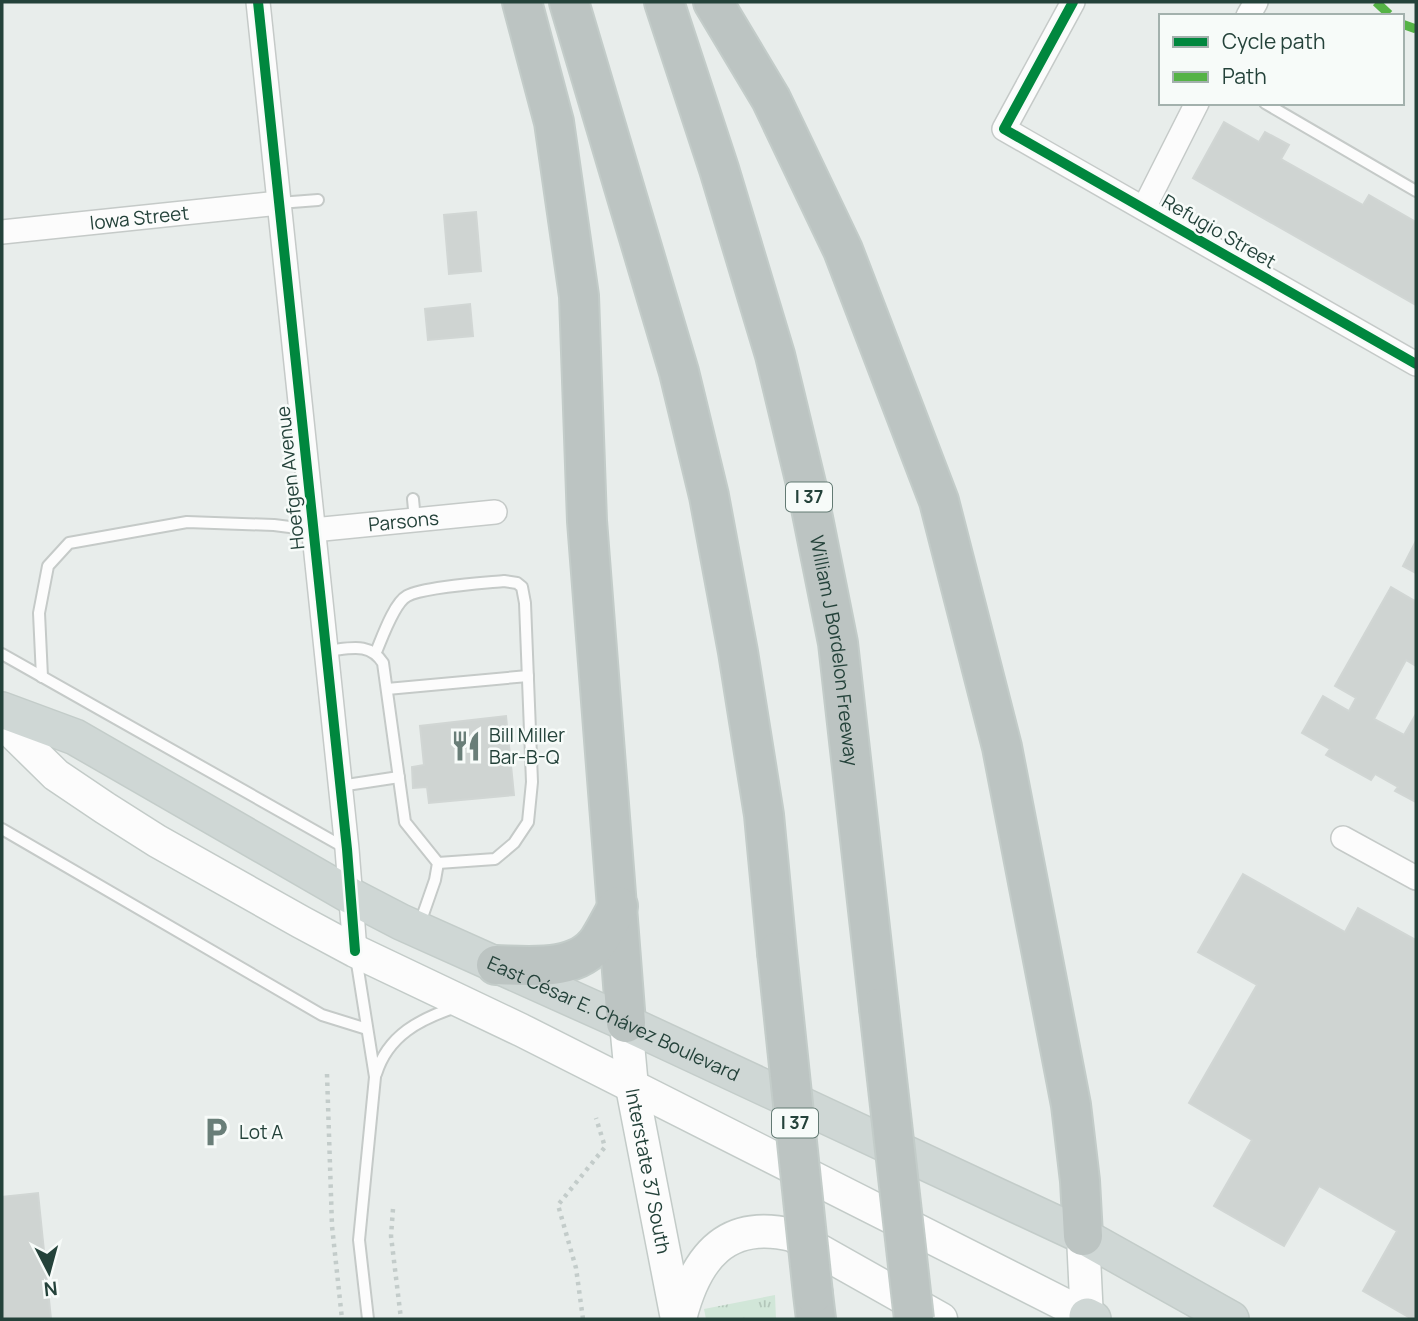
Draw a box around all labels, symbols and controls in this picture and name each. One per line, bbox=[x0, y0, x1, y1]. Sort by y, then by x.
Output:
legend bbox=[1159, 14, 1404, 105]
text: Cycle path bbox=[1222, 27, 1325, 55]
text: Path bbox=[1222, 62, 1267, 90]
street label: Refugio Street bbox=[1157, 188, 1281, 274]
street label: Iowa Street bbox=[88, 200, 190, 236]
street label: Hoefgen Avenue bbox=[270, 405, 310, 551]
road number: I 37 bbox=[786, 482, 832, 512]
street label: Parsons bbox=[367, 505, 440, 537]
street label: William J Bordelon Freeway bbox=[804, 533, 865, 767]
place label: Bill Miller Bar-B-Q bbox=[489, 722, 565, 770]
restaurant icon: Bill Miller Bar-B-Q bbox=[449, 729, 483, 763]
street label: East César E. Chávez Boulevard bbox=[483, 949, 744, 1087]
street label: Interstate 37 South bbox=[620, 1086, 677, 1256]
road number: I 37 bbox=[772, 1108, 818, 1138]
parking icon: Lot A bbox=[199, 1115, 233, 1149]
place label: Lot A bbox=[239, 1119, 283, 1145]
north arrow bbox=[14, 1237, 84, 1307]
text: N bbox=[43, 1275, 59, 1303]

